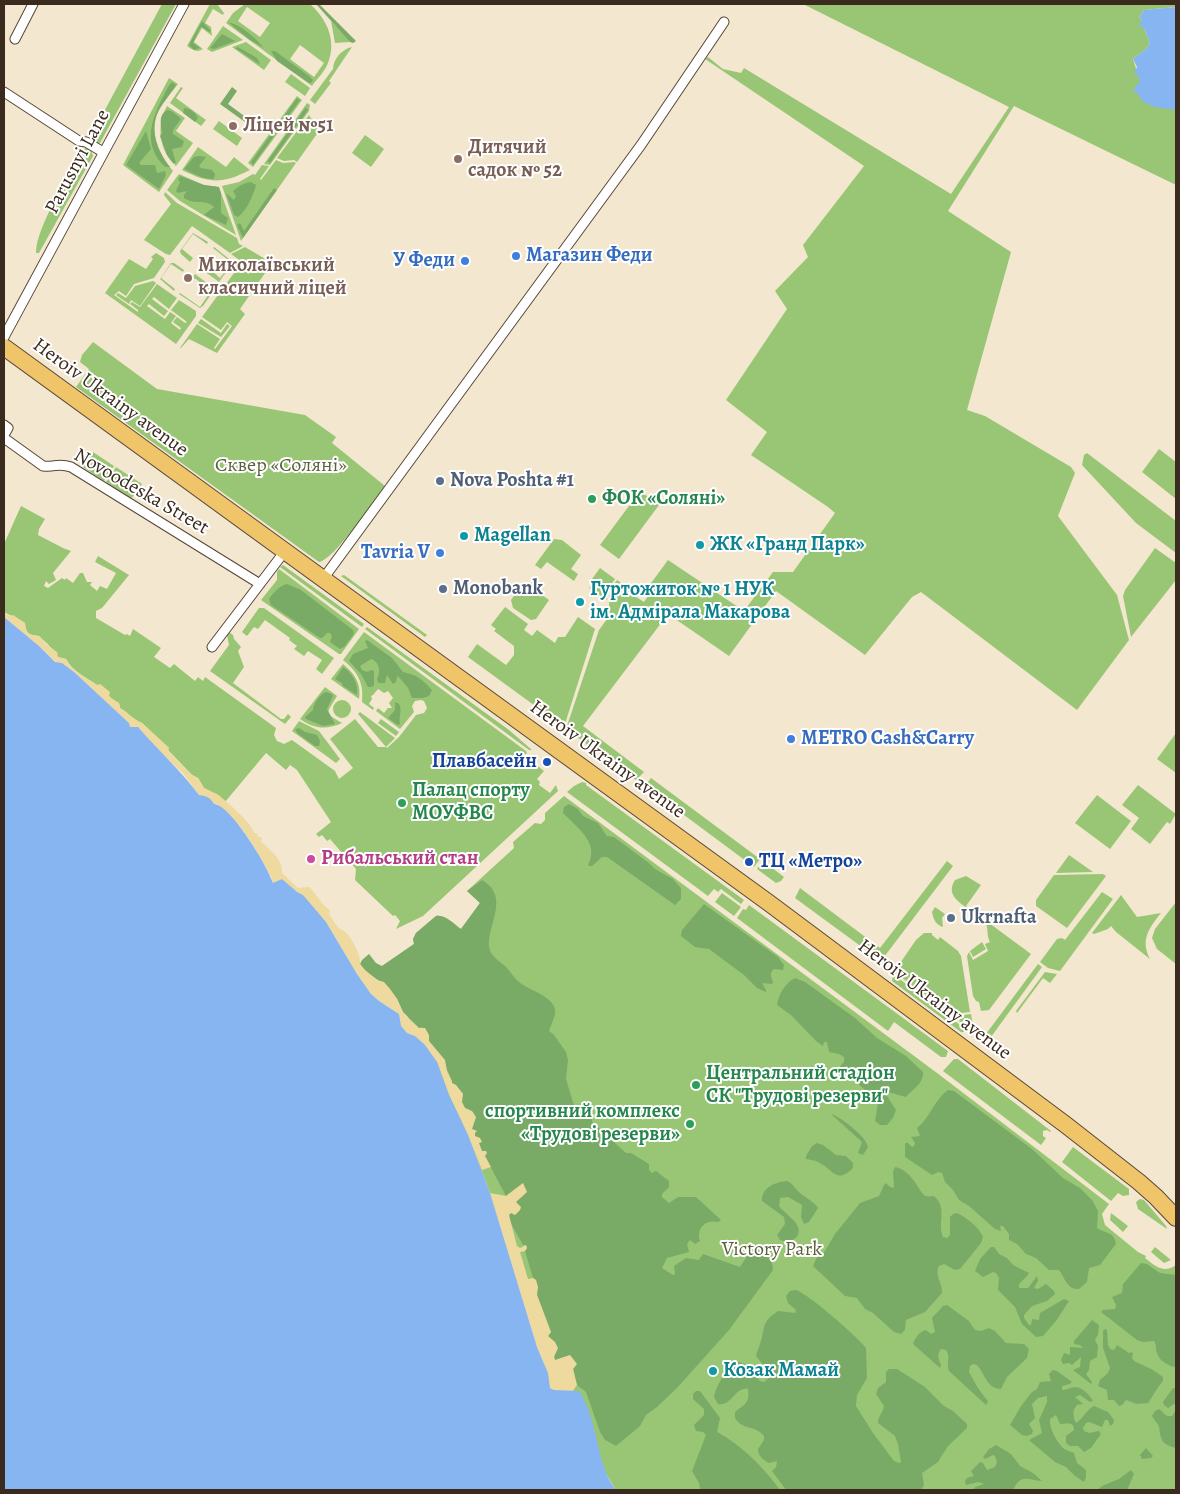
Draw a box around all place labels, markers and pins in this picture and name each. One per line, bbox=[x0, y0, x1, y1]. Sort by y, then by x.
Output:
place label: Ліцей №51 bbox=[243, 114, 333, 138]
marker: Ліцей №51 bbox=[227, 120, 239, 132]
place label: Дитячий садок № 52 bbox=[468, 136, 562, 183]
marker: Дитячий садок № 52 bbox=[452, 153, 464, 165]
place label: Магазин Феди bbox=[526, 244, 653, 268]
place label: У Феди bbox=[393, 249, 455, 273]
marker: Магазин Феди bbox=[510, 250, 522, 262]
place label: Миколаївський класичний ліцей bbox=[198, 254, 347, 301]
marker: У Феди bbox=[459, 255, 471, 267]
marker: Миколаївський класичний ліцей bbox=[182, 272, 194, 284]
place label: Nova Poshta #1 bbox=[450, 469, 574, 493]
marker: Nova Poshta #1 bbox=[434, 475, 446, 487]
place label: ФОК «Соляні» bbox=[602, 487, 725, 511]
marker: ФОК «Соляні» bbox=[586, 493, 598, 505]
place label: Magellan bbox=[474, 524, 551, 548]
marker: Magellan bbox=[458, 530, 470, 542]
place label: ЖК «Гранд Парк» bbox=[710, 533, 865, 557]
marker: ЖК «Гранд Парк» bbox=[694, 539, 706, 551]
place label: Tavria V bbox=[361, 541, 430, 565]
marker: Tavria V bbox=[434, 547, 446, 559]
place label: Monobank bbox=[453, 577, 543, 601]
place label: Гуртожиток № 1 НУК ім. Адмірала Макарова bbox=[590, 578, 790, 625]
marker: Monobank bbox=[437, 583, 449, 595]
marker: Гуртожиток № 1 НУК ім. Адмірала Макарова bbox=[574, 596, 586, 608]
place label: METRO Cash&Carry bbox=[801, 727, 974, 751]
marker: METRO Cash&Carry bbox=[785, 733, 797, 745]
place label: Плавбасейн bbox=[432, 750, 537, 774]
marker: Плавбасейн bbox=[541, 756, 553, 768]
place label: Палац спорту МОУФВС bbox=[412, 779, 530, 826]
marker: Палац спорту МОУФВС bbox=[396, 797, 408, 809]
place label: Рибальський стан bbox=[321, 847, 478, 871]
place label: ТЦ «Метро» bbox=[759, 850, 862, 874]
marker: Рибальський стан bbox=[305, 853, 317, 865]
marker: ТЦ «Метро» bbox=[743, 856, 755, 868]
place label: Ukrnafta bbox=[961, 906, 1037, 930]
marker: Ukrnafta bbox=[945, 912, 957, 924]
place label: Центральний стадіон СК "Трудові резерви" bbox=[706, 1062, 895, 1109]
marker: Центральний стадіон СК "Трудові резерви" bbox=[690, 1079, 702, 1091]
place label: спортивний комплекс «Трудові резерви» bbox=[485, 1100, 680, 1147]
marker: спортивний комплекс «Трудові резерви» bbox=[684, 1118, 696, 1130]
place label: Козак Мамай bbox=[723, 1359, 839, 1383]
marker: Козак Мамай bbox=[707, 1365, 719, 1377]

